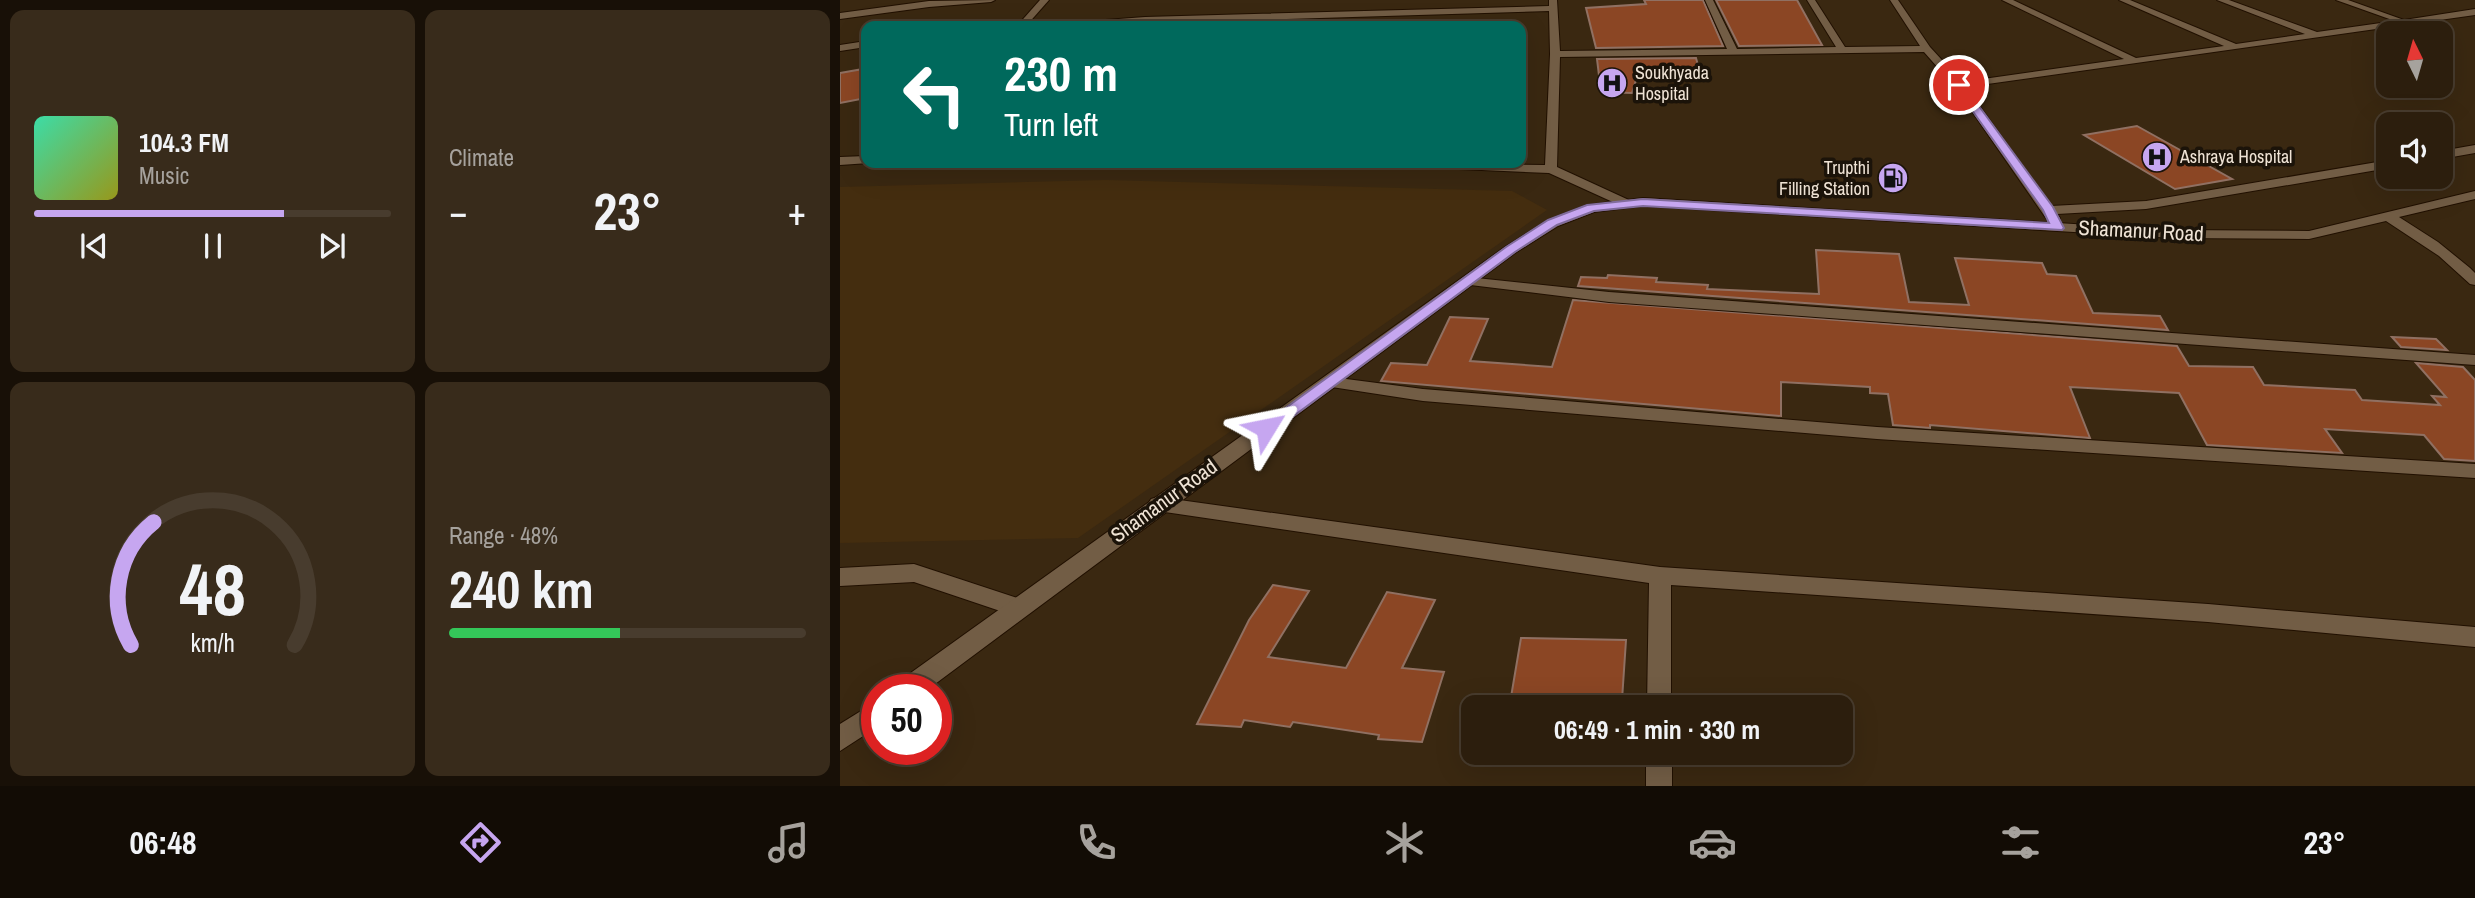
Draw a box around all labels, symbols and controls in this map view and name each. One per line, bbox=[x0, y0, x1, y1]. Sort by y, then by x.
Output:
north arrow bbox=[2376, 21, 2454, 98]
map controls bbox=[2376, 21, 2453, 189]
text: 230 m bbox=[1004, 40, 1118, 106]
icon: left bbox=[889, 49, 980, 140]
pin bbox=[1929, 55, 1989, 115]
place label: Soukhyada Hospital bbox=[1635, 60, 1709, 106]
hospital icon: Soukhyada Hospital bbox=[1595, 66, 1629, 100]
icon: arrive bbox=[1940, 66, 1978, 104]
text: Turn left bbox=[1004, 103, 1098, 146]
button: sound bbox=[2376, 112, 2453, 189]
text: 104.3 FM bbox=[139, 125, 229, 160]
hospital icon: Ashraya Hospital bbox=[2140, 140, 2174, 174]
text: Climate bbox=[449, 142, 514, 173]
place label: Ashraya Hospital bbox=[2179, 144, 2292, 169]
place label: Trupthi Filling Station bbox=[1779, 155, 1870, 201]
text: Music bbox=[139, 160, 189, 191]
fuel station icon: Trupthi Filling Station bbox=[1876, 161, 1910, 195]
text: 23° bbox=[593, 176, 662, 246]
text: − bbox=[449, 186, 467, 237]
text: + bbox=[788, 186, 806, 237]
street label: Shamanur Road bbox=[2078, 213, 2204, 248]
icon: previous bbox=[75, 227, 113, 265]
icon: pause bbox=[194, 227, 232, 265]
icon: next bbox=[313, 227, 351, 265]
position arrow bbox=[1229, 391, 1303, 465]
street label: Shamanur Road bbox=[1104, 452, 1223, 549]
text: Range · 48% bbox=[449, 520, 558, 551]
text: 48 bbox=[179, 540, 246, 638]
text: 240 km bbox=[449, 554, 594, 624]
text: km/h bbox=[190, 626, 235, 660]
speed limit sign: 50 bbox=[861, 674, 952, 765]
text: 06:49 · 1 min · 330 m bbox=[1554, 712, 1760, 747]
icon: directions bbox=[456, 818, 505, 867]
icon: music bbox=[764, 818, 813, 867]
icon: phone bbox=[1072, 818, 1121, 867]
icon: climate bbox=[1380, 818, 1429, 867]
icon: car bbox=[1688, 818, 1737, 867]
icon: filters bbox=[1996, 818, 2045, 867]
text: 06:48 bbox=[129, 821, 197, 864]
text: 23° bbox=[2303, 821, 2345, 864]

